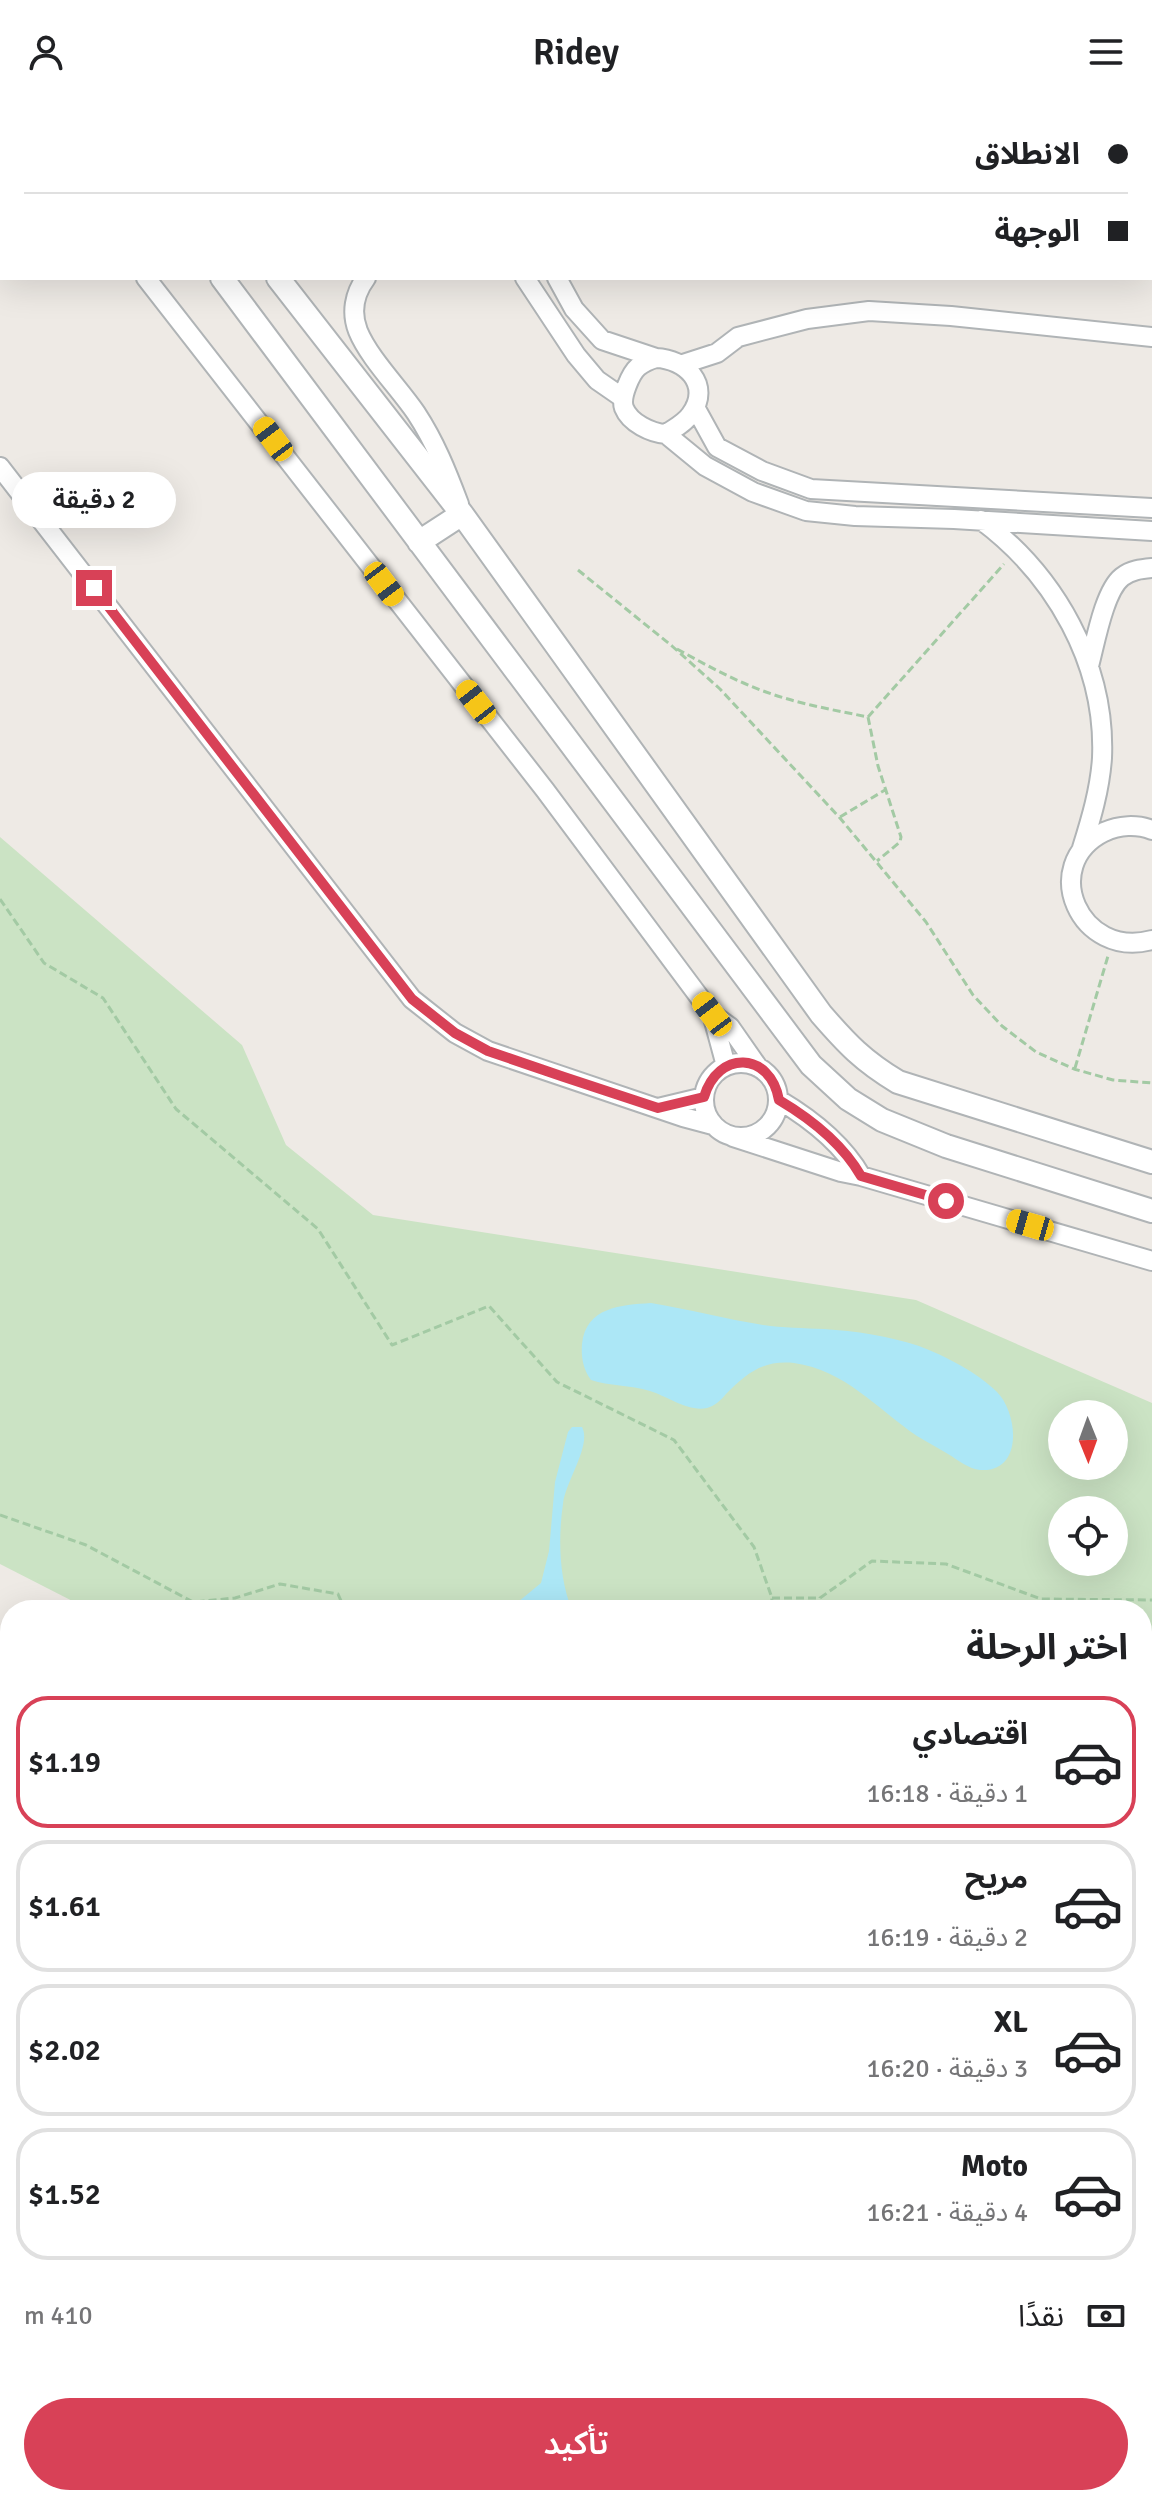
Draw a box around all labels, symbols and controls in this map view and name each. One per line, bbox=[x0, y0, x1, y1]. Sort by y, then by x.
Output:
icon: person bbox=[24, 30, 68, 74]
text: Ridey bbox=[533, 30, 619, 75]
icon: menu bbox=[1084, 30, 1128, 74]
text: الانطلاق bbox=[975, 136, 1080, 173]
text: الوجهة bbox=[995, 213, 1080, 250]
car bbox=[249, 413, 297, 465]
callout: 2 دقيقة bbox=[12, 472, 176, 528]
text: 2 دقيقة bbox=[53, 484, 135, 516]
car bbox=[360, 558, 408, 610]
route end bbox=[76, 570, 112, 606]
car bbox=[452, 676, 500, 728]
car bbox=[688, 988, 736, 1040]
route start bbox=[928, 1183, 964, 1219]
car bbox=[1004, 1207, 1056, 1243]
north arrow bbox=[1048, 1400, 1128, 1480]
map controls bbox=[1048, 1400, 1128, 1576]
button: locate bbox=[1048, 1496, 1128, 1576]
text: اختر الرحلة bbox=[966, 1625, 1128, 1670]
text: اقتصادي bbox=[913, 1716, 1028, 1753]
icon: car bbox=[1052, 1726, 1124, 1798]
text: $1.19 bbox=[28, 1744, 101, 1781]
text: 1 دقيقة · 16:18 bbox=[866, 1778, 1028, 1810]
text: مريح bbox=[965, 1860, 1028, 1897]
icon: car bbox=[1052, 1870, 1124, 1942]
text: $1.61 bbox=[28, 1888, 101, 1925]
text: 2 دقيقة · 16:19 bbox=[866, 1922, 1028, 1954]
text: XL bbox=[994, 2004, 1028, 2041]
icon: car bbox=[1052, 2014, 1124, 2086]
text: $2.02 bbox=[28, 2032, 101, 2069]
text: 3 دقيقة · 16:20 bbox=[866, 2053, 1028, 2085]
text: Moto bbox=[961, 2148, 1028, 2185]
icon: car bbox=[1052, 2158, 1124, 2230]
text: $1.52 bbox=[28, 2176, 101, 2213]
text: 4 دقيقة · 16:21 bbox=[866, 2197, 1028, 2229]
icon: cash bbox=[1084, 2294, 1128, 2338]
text: نقدًا bbox=[1018, 2298, 1064, 2335]
text: 410 m bbox=[24, 2300, 93, 2332]
button: تأكيد bbox=[24, 2398, 1128, 2490]

